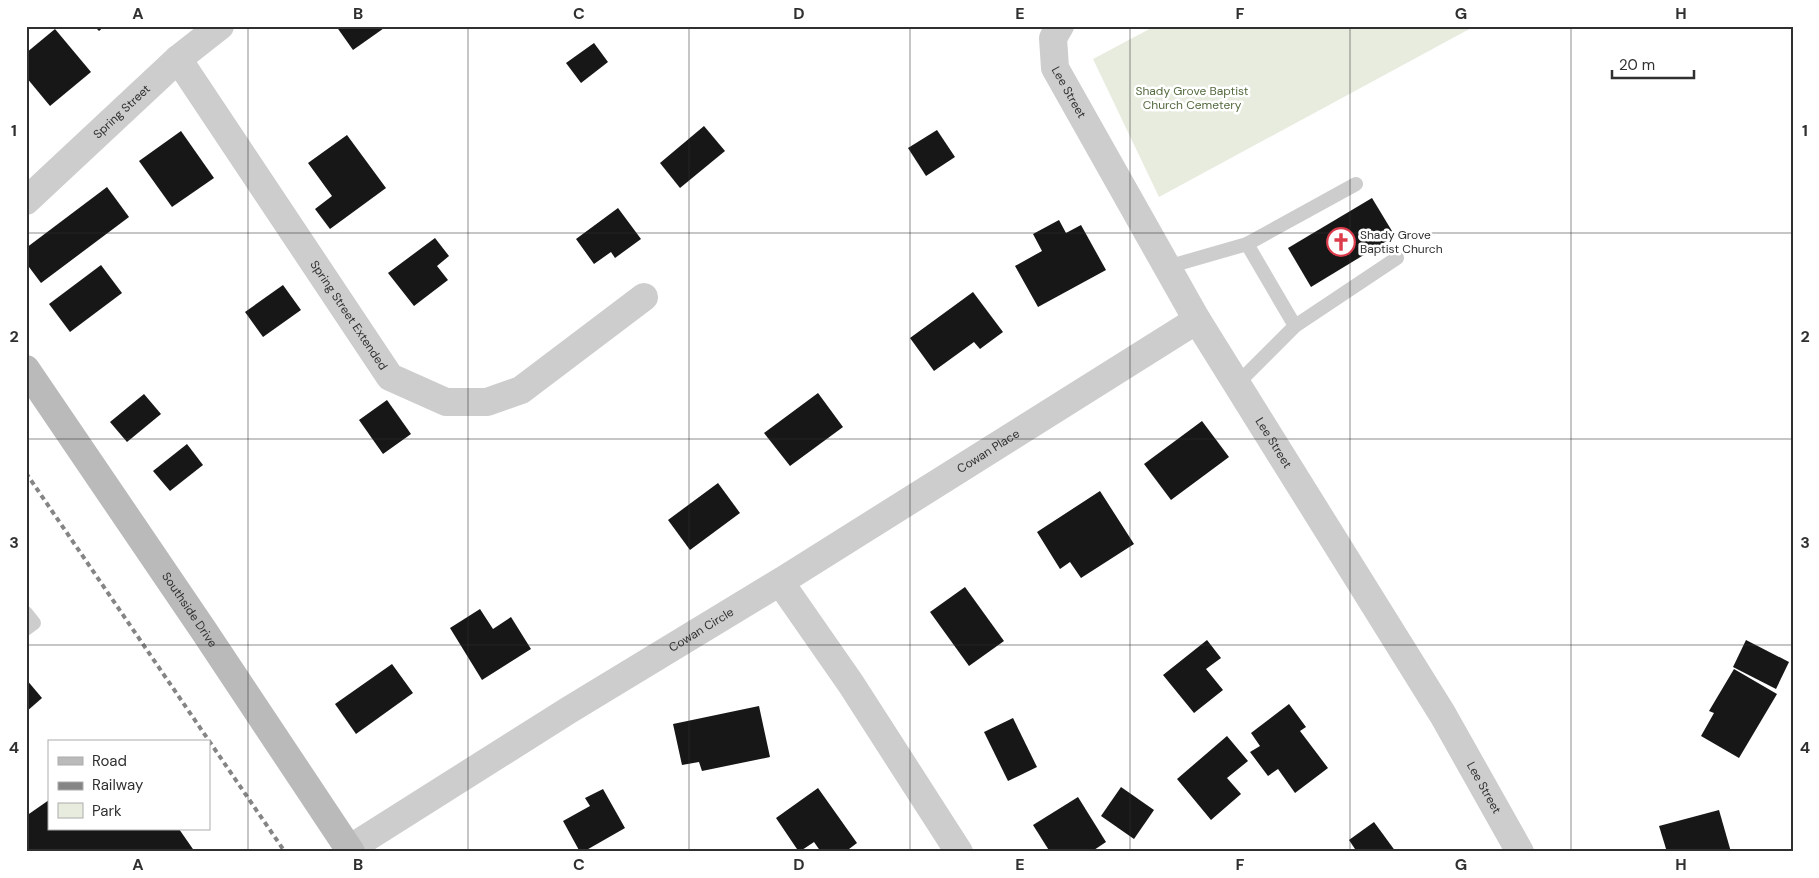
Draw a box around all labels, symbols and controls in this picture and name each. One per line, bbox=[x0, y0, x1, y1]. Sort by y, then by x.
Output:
text: A bbox=[132, 3, 144, 24]
text: B bbox=[353, 3, 363, 24]
text: C bbox=[573, 3, 585, 24]
text: D bbox=[793, 3, 805, 24]
text: E bbox=[1015, 3, 1025, 24]
text: F bbox=[1236, 3, 1245, 24]
text: G bbox=[1455, 3, 1467, 24]
text: H bbox=[1675, 3, 1687, 24]
scale bar bbox=[1612, 48, 1694, 80]
text: 20 m bbox=[1619, 55, 1655, 75]
street label: Lee Street bbox=[1048, 64, 1090, 121]
street label: Spring Street bbox=[90, 81, 154, 142]
park label: Shady Grove Baptist Church Cemetery bbox=[1135, 83, 1249, 113]
text: 1 bbox=[11, 120, 17, 141]
text: 1 bbox=[1802, 120, 1808, 141]
church icon: Shady Grove Baptist Church bbox=[1326, 227, 1356, 257]
place label: Shady Grove Baptist Church bbox=[1360, 227, 1443, 257]
street label: Spring Street Extended bbox=[306, 257, 391, 373]
text: 2 bbox=[9, 326, 19, 347]
text: 2 bbox=[1800, 326, 1810, 347]
street label: Lee Street bbox=[1252, 414, 1296, 472]
street label: Cowan Place bbox=[954, 425, 1023, 477]
text: 3 bbox=[9, 532, 19, 553]
text: 3 bbox=[1800, 532, 1810, 553]
street label: Southside Drive bbox=[158, 569, 221, 651]
street label: Cowan Circle bbox=[666, 604, 737, 656]
text: 4 bbox=[9, 737, 19, 758]
text: 4 bbox=[1800, 737, 1810, 758]
legend bbox=[48, 740, 210, 830]
text: Road bbox=[92, 751, 127, 771]
street label: Lee Street bbox=[1463, 759, 1505, 817]
text: Railway bbox=[92, 775, 144, 795]
text: Park bbox=[92, 801, 122, 821]
text: A bbox=[132, 854, 144, 875]
text: B bbox=[353, 854, 363, 875]
text: C bbox=[573, 854, 585, 875]
text: D bbox=[793, 854, 805, 875]
text: E bbox=[1015, 854, 1025, 875]
text: F bbox=[1236, 854, 1245, 875]
text: G bbox=[1455, 854, 1467, 875]
text: H bbox=[1675, 854, 1687, 875]

